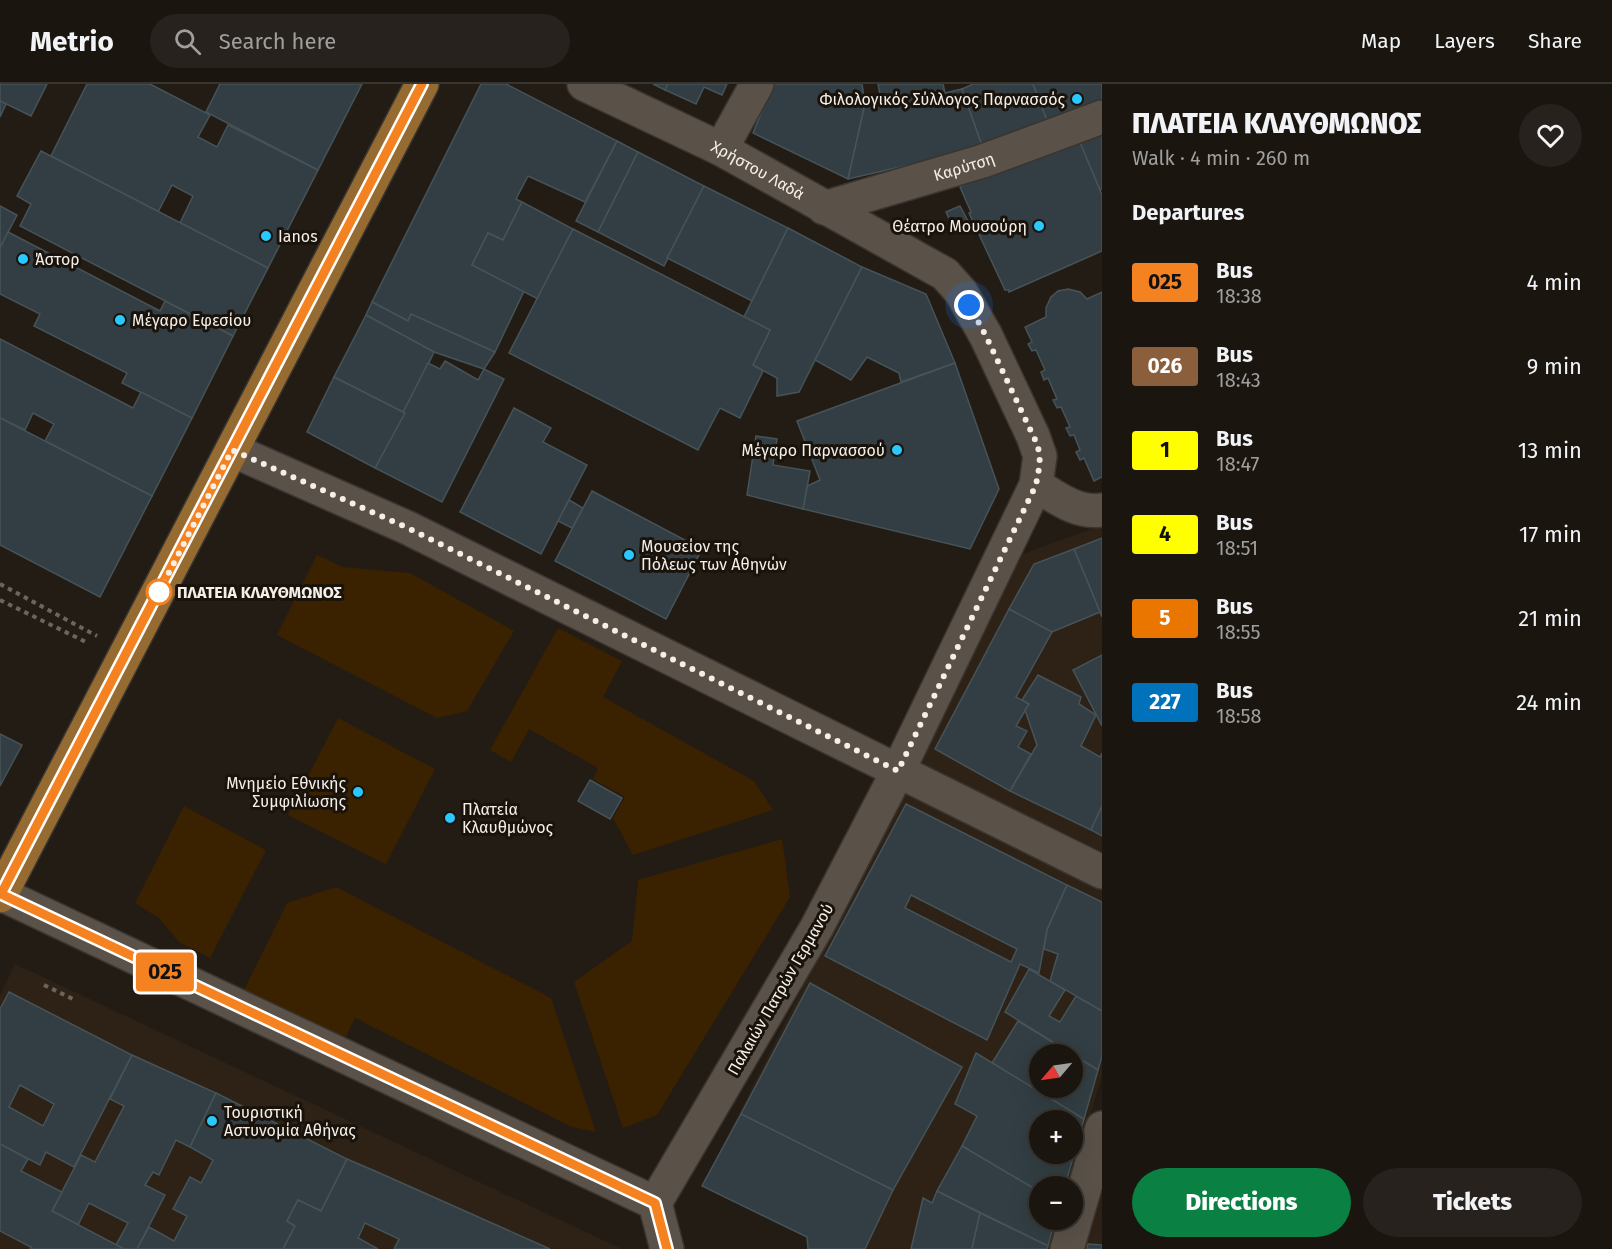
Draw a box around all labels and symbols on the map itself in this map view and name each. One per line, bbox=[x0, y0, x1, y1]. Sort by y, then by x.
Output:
place label: Φιλολογικός Σύλλογος Παρνασσός bbox=[820, 90, 1065, 109]
marker: Φιλολογικός Σύλλογος Παρνασσός bbox=[1070, 92, 1084, 106]
street label: Χρήστου Λαδά bbox=[708, 137, 808, 204]
street label: Καρύτση bbox=[931, 149, 997, 185]
place label: Θέατρο Μουσούρη bbox=[892, 217, 1027, 236]
marker: Θέατρο Μουσούρη bbox=[1032, 219, 1046, 233]
place label: Ianos bbox=[278, 227, 318, 246]
marker: Ianos bbox=[259, 229, 273, 243]
place label: Άστορ bbox=[35, 250, 80, 269]
marker: Άστορ bbox=[16, 252, 30, 266]
your location bbox=[954, 290, 984, 320]
place label: Μέγαρο Εφεσίου bbox=[132, 311, 251, 330]
marker: Μέγαρο Εφεσίου bbox=[113, 313, 127, 327]
place label: Μέγαρο Παρνασσού bbox=[741, 441, 885, 460]
marker: Μέγαρο Παρνασσού bbox=[890, 443, 904, 457]
place label: Μουσείον της Πόλεως των Αθηνών bbox=[641, 537, 787, 574]
marker: Μουσείον της Πόλεως των Αθηνών bbox=[622, 548, 636, 562]
marker: ΠΛΑΤΕΙΑ ΚΛΑΥΘΜΩΝΟΣ bbox=[146, 579, 172, 605]
place label: ΠΛΑΤΕΙΑ ΚΛΑΥΘΜΩΝΟΣ bbox=[177, 583, 342, 602]
place label: Μνημείο Εθνικής Συμφιλίωσης bbox=[226, 774, 347, 811]
marker: Μνημείο Εθνικής Συμφιλίωσης bbox=[351, 785, 365, 799]
place label: Πλατεία Κλαυθμώνος bbox=[462, 800, 554, 837]
marker: Πλατεία Κλαυθμώνος bbox=[443, 811, 457, 825]
street label: Παλαιών Πατρών Γερμανού bbox=[723, 900, 837, 1078]
line badge: 025 bbox=[130, 952, 200, 992]
north arrow bbox=[1029, 1044, 1083, 1098]
place label: Τουριστική Αστυνομία Αθήνας bbox=[224, 1103, 356, 1140]
marker: Τουριστική Αστυνομία Αθήνας bbox=[205, 1114, 219, 1128]

